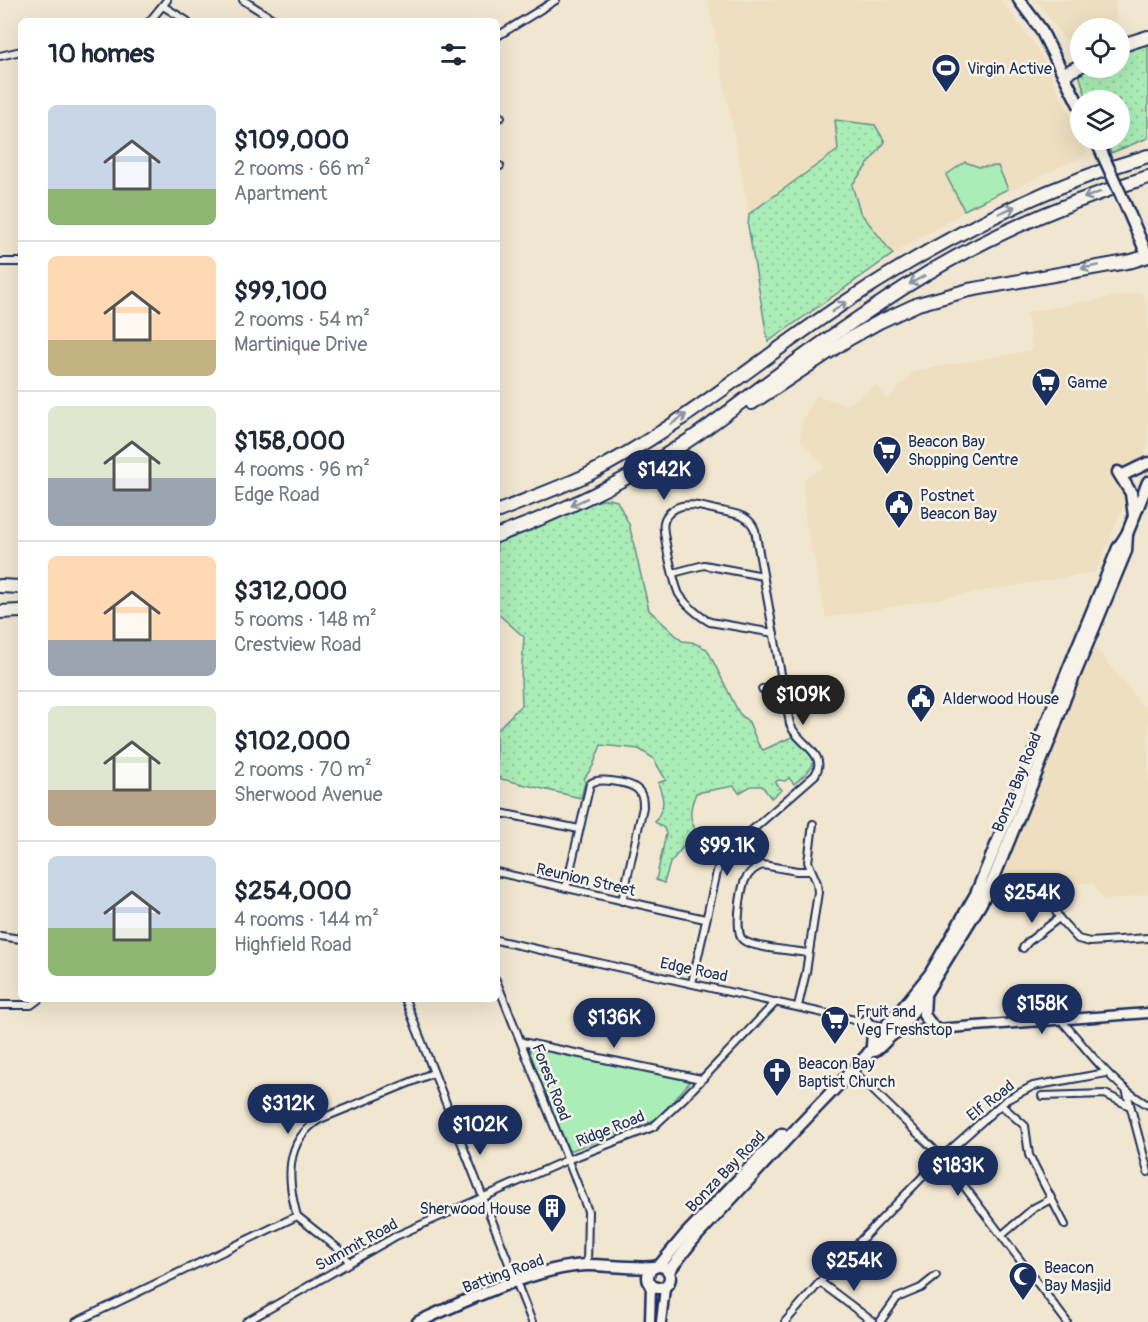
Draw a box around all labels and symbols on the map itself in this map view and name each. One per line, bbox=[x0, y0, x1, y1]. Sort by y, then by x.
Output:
sports icon: Virgin Active bbox=[930, 52, 962, 94]
place label: Virgin Active bbox=[967, 59, 1052, 79]
one-way arrow bbox=[1084, 190, 1102, 201]
one-way arrow bbox=[998, 204, 1016, 215]
one-way arrow bbox=[1081, 262, 1101, 273]
one-way arrow bbox=[909, 274, 926, 286]
one-way arrow bbox=[830, 301, 846, 313]
supermarket icon: Game bbox=[1030, 366, 1062, 408]
place label: Game bbox=[1067, 373, 1107, 393]
one-way arrow bbox=[670, 413, 687, 425]
place label: Beacon Bay Shopping Centre bbox=[908, 432, 1018, 470]
supermarket icon: Beacon Bay Shopping Centre bbox=[871, 434, 903, 476]
pin: $142K bbox=[622, 450, 706, 501]
place label: Postnet Beacon Bay bbox=[920, 486, 997, 524]
public building icon: Postnet Beacon Bay bbox=[883, 488, 915, 530]
one-way arrow bbox=[570, 496, 588, 508]
pin: $109K bbox=[761, 675, 845, 726]
public building icon: Alderwood House bbox=[905, 682, 937, 724]
place label: Alderwood House bbox=[942, 689, 1059, 709]
street label: Bonza Bay Road bbox=[988, 730, 1046, 835]
pin: $99.1K bbox=[678, 826, 776, 877]
street label: Reunion Street bbox=[534, 859, 638, 901]
pin: $254K bbox=[990, 873, 1074, 924]
street label: Edge Road bbox=[658, 953, 729, 987]
pin: $158K bbox=[1000, 984, 1084, 1035]
pin: $136K bbox=[572, 998, 656, 1049]
place label: Fruit and Veg Freshstop bbox=[856, 1002, 952, 1040]
supermarket icon: Fruit and Veg Freshstop bbox=[819, 1004, 851, 1046]
street label: Forest Road bbox=[527, 1041, 575, 1124]
place label: Beacon Bay Baptist Church bbox=[798, 1054, 895, 1092]
church icon: Beacon Bay Baptist Church bbox=[761, 1056, 793, 1098]
street label: Elf Road bbox=[963, 1076, 1019, 1126]
pin: $312K bbox=[246, 1084, 330, 1135]
pin: $102K bbox=[438, 1105, 522, 1156]
street label: Ridge Road bbox=[573, 1106, 648, 1152]
street label: Bonza Bay Road bbox=[682, 1127, 770, 1217]
pin: $183K bbox=[916, 1146, 1000, 1197]
building icon: Sherwood House bbox=[536, 1192, 568, 1234]
place label: Sherwood House bbox=[419, 1199, 531, 1219]
street label: Summit Road bbox=[312, 1214, 401, 1276]
pin: $254K bbox=[812, 1241, 896, 1292]
street label: Batting Road bbox=[460, 1250, 547, 1298]
place label: Beacon Bay Masjid bbox=[1044, 1258, 1111, 1296]
mosque icon: Beacon Bay Masjid bbox=[1007, 1260, 1039, 1302]

